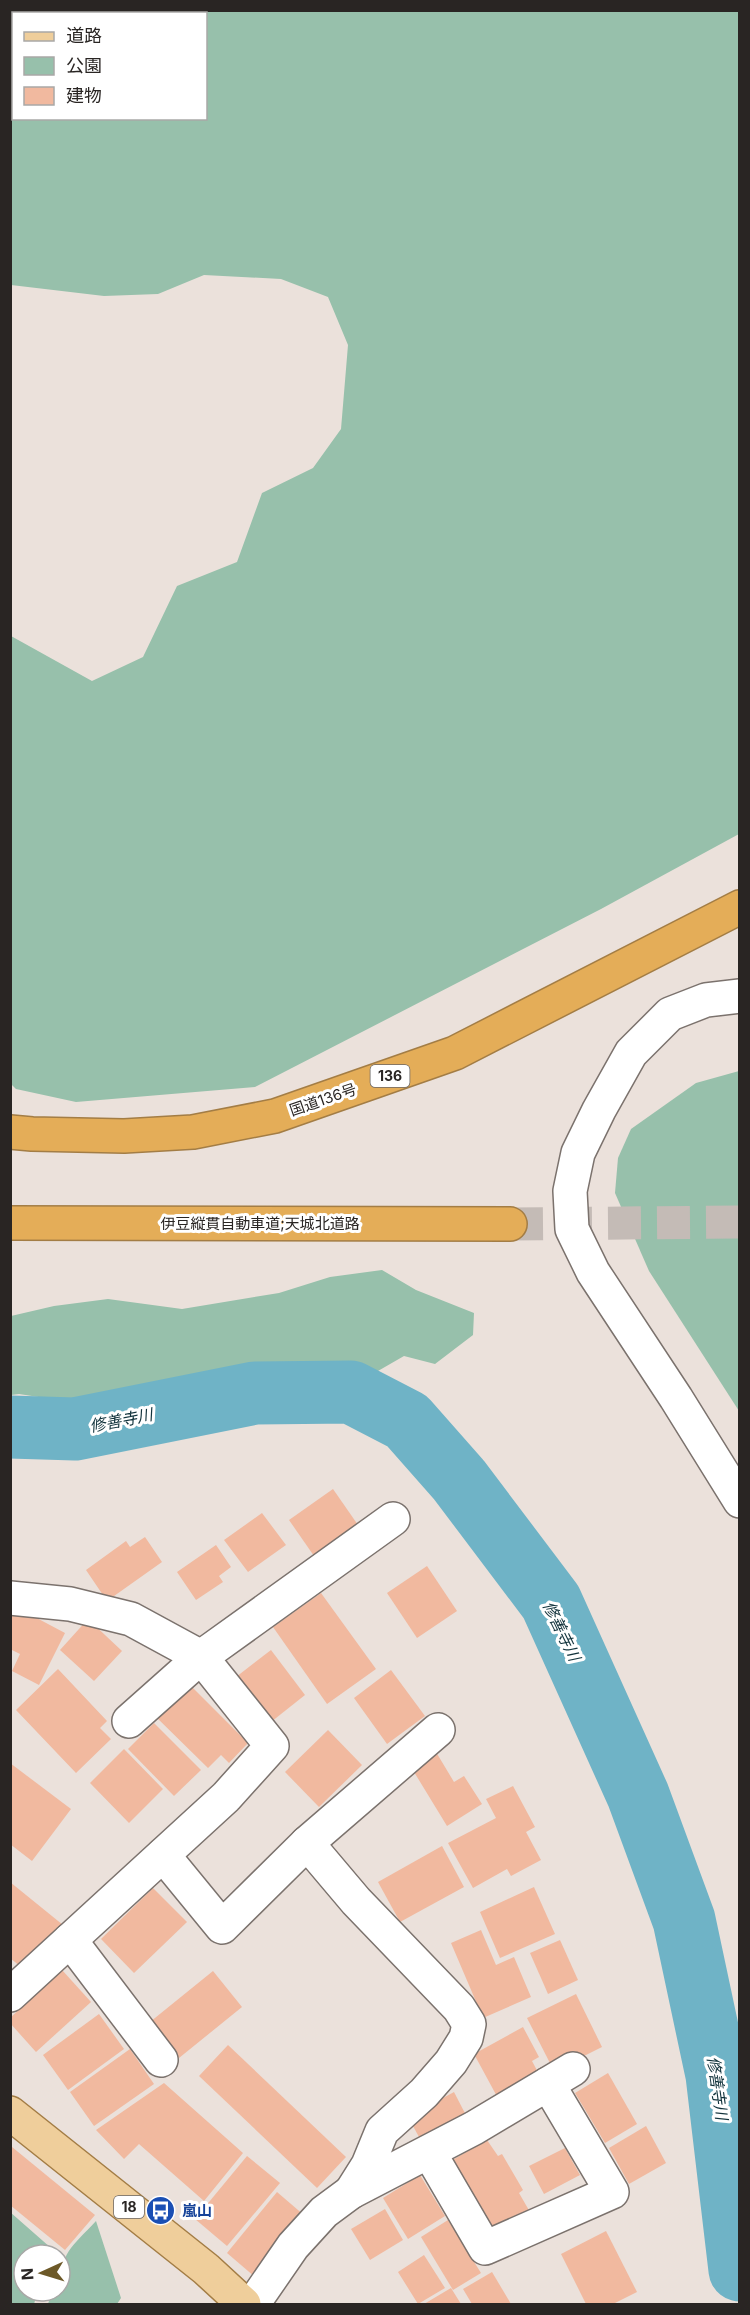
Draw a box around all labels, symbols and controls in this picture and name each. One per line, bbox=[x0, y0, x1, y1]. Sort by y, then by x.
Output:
legend bbox=[12, 12, 207, 120]
text: 道路 bbox=[66, 25, 102, 46]
text: 公園 bbox=[66, 55, 102, 76]
text: 建物 bbox=[66, 85, 102, 106]
road number: 136 bbox=[370, 1065, 410, 1087]
street label: 国道136号 bbox=[287, 1079, 359, 1120]
street label: 伊豆縦貫自動車道;天城北道路 bbox=[160, 1214, 360, 1233]
water label: 修善寺川 bbox=[88, 1404, 156, 1436]
water label: 修善寺川 bbox=[539, 1598, 586, 1666]
water label: 修善寺川 bbox=[704, 2055, 733, 2123]
bus stop icon: 嵐山 bbox=[145, 2195, 177, 2227]
road number: 18 bbox=[114, 2196, 144, 2218]
place label: 嵐山 bbox=[182, 2201, 212, 2220]
north arrow bbox=[12, 2243, 72, 2303]
text: N bbox=[17, 2267, 37, 2281]

